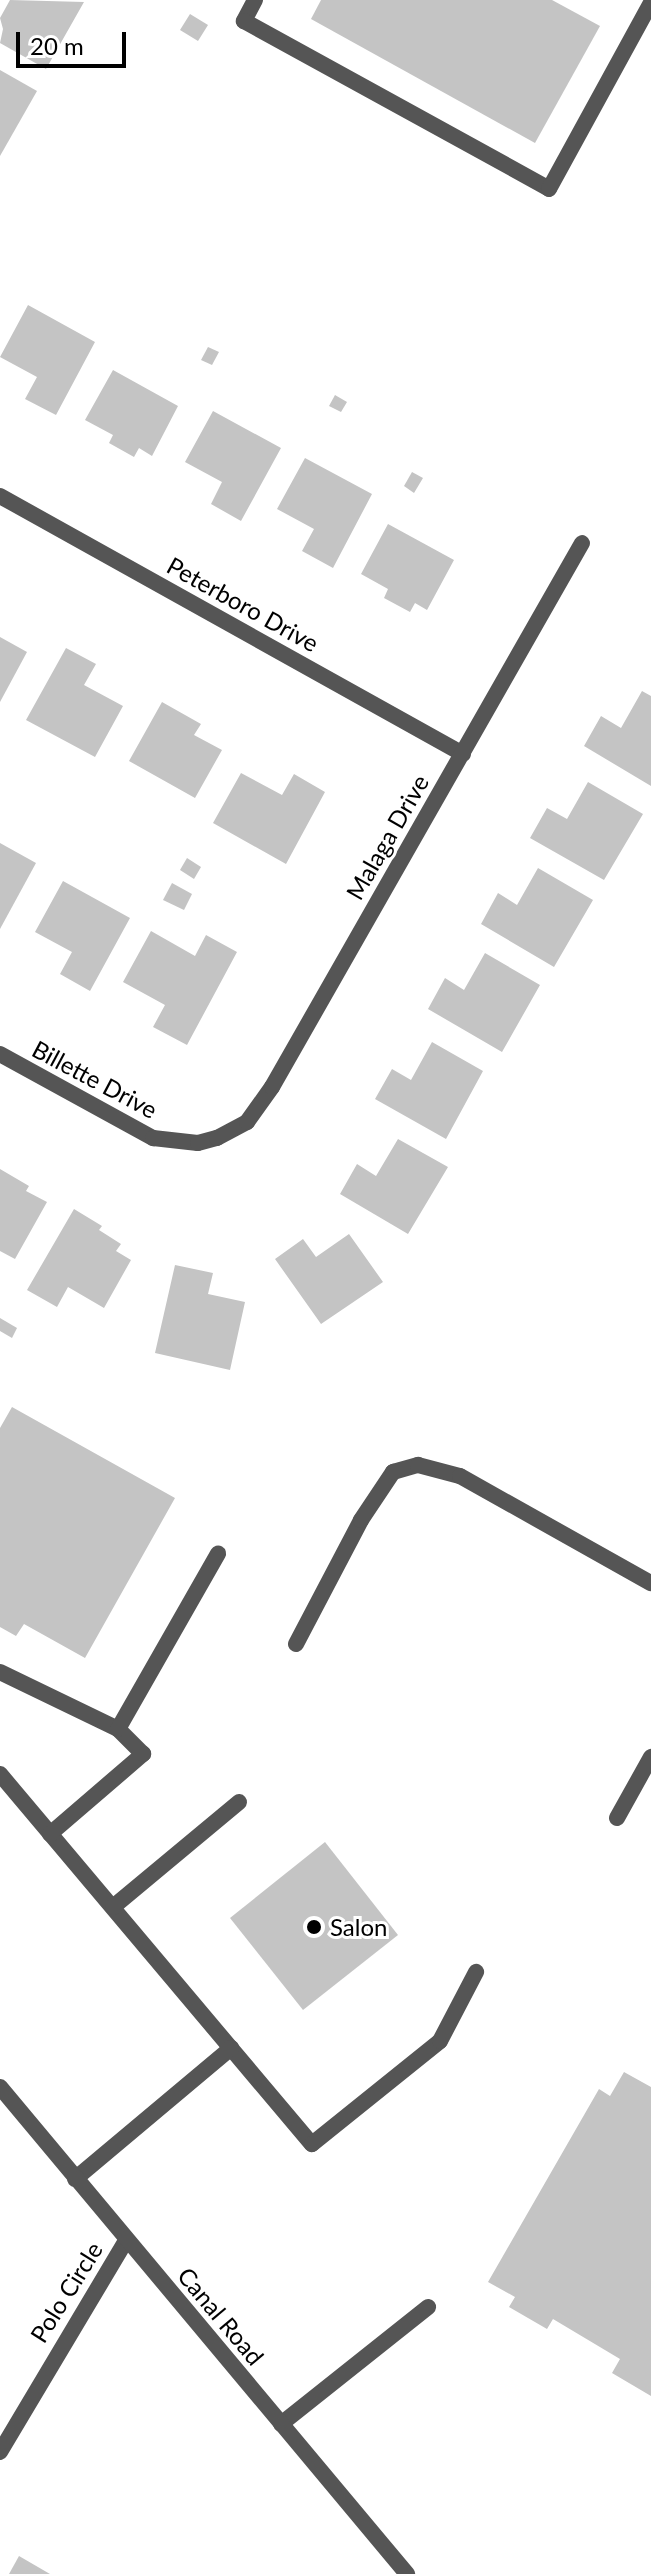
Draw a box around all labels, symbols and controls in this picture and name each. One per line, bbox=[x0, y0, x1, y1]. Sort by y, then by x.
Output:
scale bar bbox=[20, 16, 130, 66]
text: 20 m bbox=[30, 31, 84, 60]
street label: Peterboro Drive bbox=[162, 551, 324, 657]
street label: Malaga Drive bbox=[340, 770, 434, 904]
street label: Billette Drive bbox=[28, 1034, 162, 1124]
place label: Salon bbox=[330, 1913, 387, 1941]
marker: Salon bbox=[305, 1918, 323, 1936]
street label: Polo Circle bbox=[24, 2237, 108, 2347]
street label: Canal Road bbox=[172, 2261, 270, 2371]

